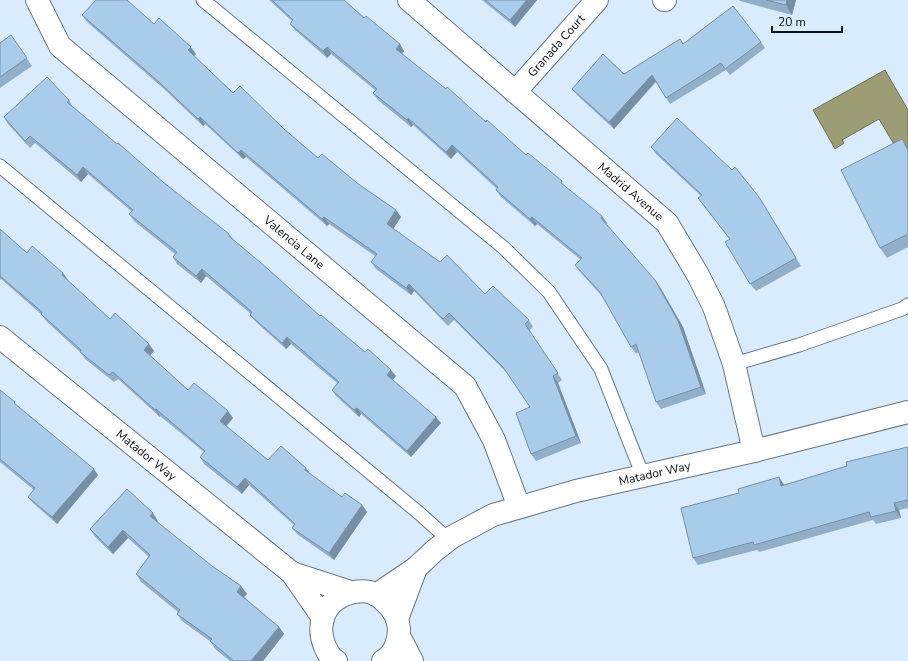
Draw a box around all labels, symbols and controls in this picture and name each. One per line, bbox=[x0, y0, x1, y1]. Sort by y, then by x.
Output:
scale bar bbox=[772, 8, 842, 34]
street label: Granada Court bbox=[524, 10, 589, 80]
text: 20 m bbox=[778, 14, 806, 30]
street label: Madrid Avenue bbox=[595, 159, 667, 224]
street label: Valencia Lane bbox=[260, 212, 328, 273]
street label: Matador Way bbox=[113, 426, 180, 485]
street label: Matador Way bbox=[617, 457, 693, 489]

